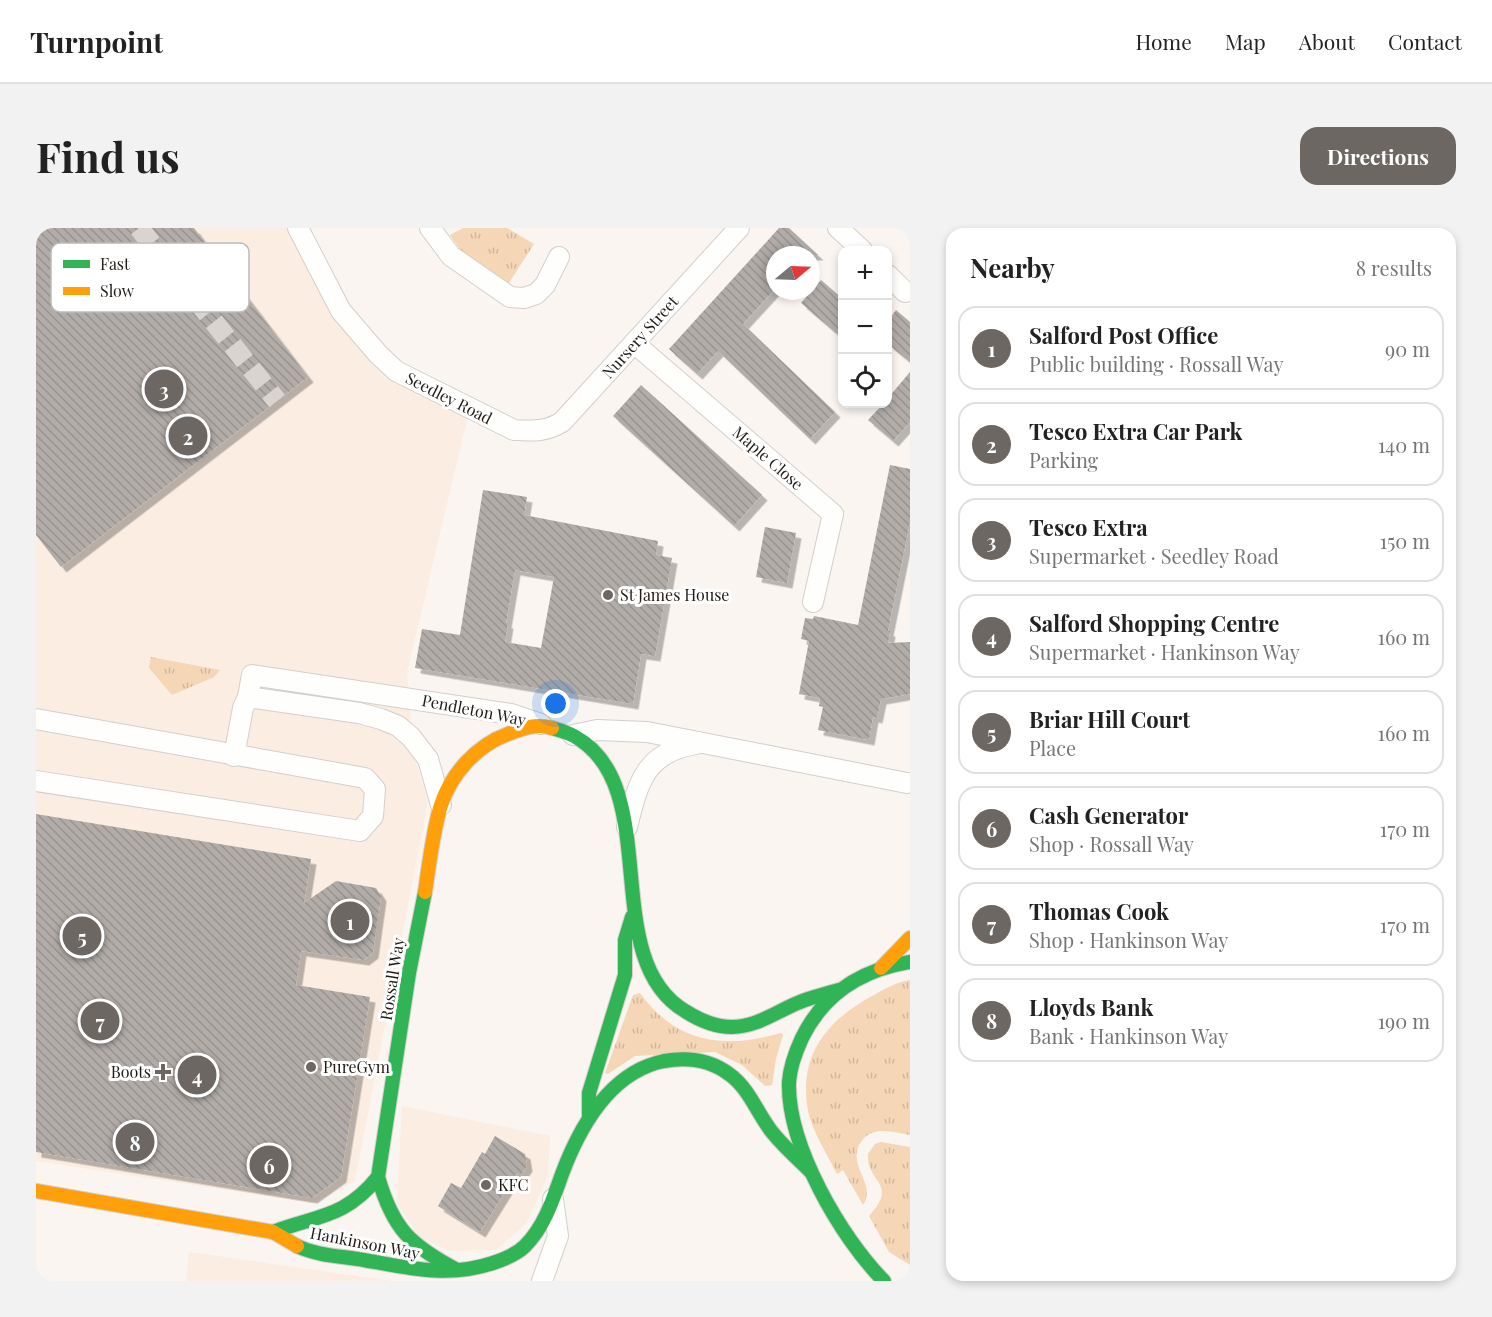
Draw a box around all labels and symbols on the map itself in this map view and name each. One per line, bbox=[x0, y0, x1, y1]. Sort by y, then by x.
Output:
legend bbox=[51, 243, 249, 312]
north arrow bbox=[766, 246, 820, 300]
text: Fast bbox=[100, 253, 130, 274]
text: Slow bbox=[100, 280, 135, 301]
street label: Nursery Street bbox=[597, 291, 683, 382]
pin: 3 bbox=[144, 366, 184, 412]
street label: Seedley Road bbox=[402, 367, 496, 428]
pin: 2 bbox=[168, 414, 208, 458]
street label: Maple Close bbox=[729, 421, 808, 494]
place label: St James House bbox=[620, 584, 729, 605]
marker: St James House bbox=[601, 588, 615, 602]
street label: Pendleton Way bbox=[420, 689, 528, 730]
your location bbox=[541, 689, 570, 718]
pin: 1 bbox=[330, 898, 370, 944]
pin: 5 bbox=[62, 914, 102, 958]
street label: Rossall Way bbox=[375, 936, 408, 1022]
pin: 7 bbox=[80, 998, 120, 1044]
pin: 4 bbox=[178, 1052, 216, 1098]
place label: PureGym bbox=[323, 1056, 390, 1077]
marker: PureGym bbox=[304, 1060, 318, 1074]
place label: Boots bbox=[111, 1061, 151, 1082]
marker: Boots bbox=[156, 1065, 170, 1079]
pin: 8 bbox=[116, 1120, 154, 1164]
pin: 6 bbox=[250, 1142, 288, 1188]
place label: KFC bbox=[498, 1174, 528, 1195]
marker: KFC bbox=[479, 1178, 493, 1192]
street label: Hankinson Way bbox=[309, 1222, 422, 1263]

